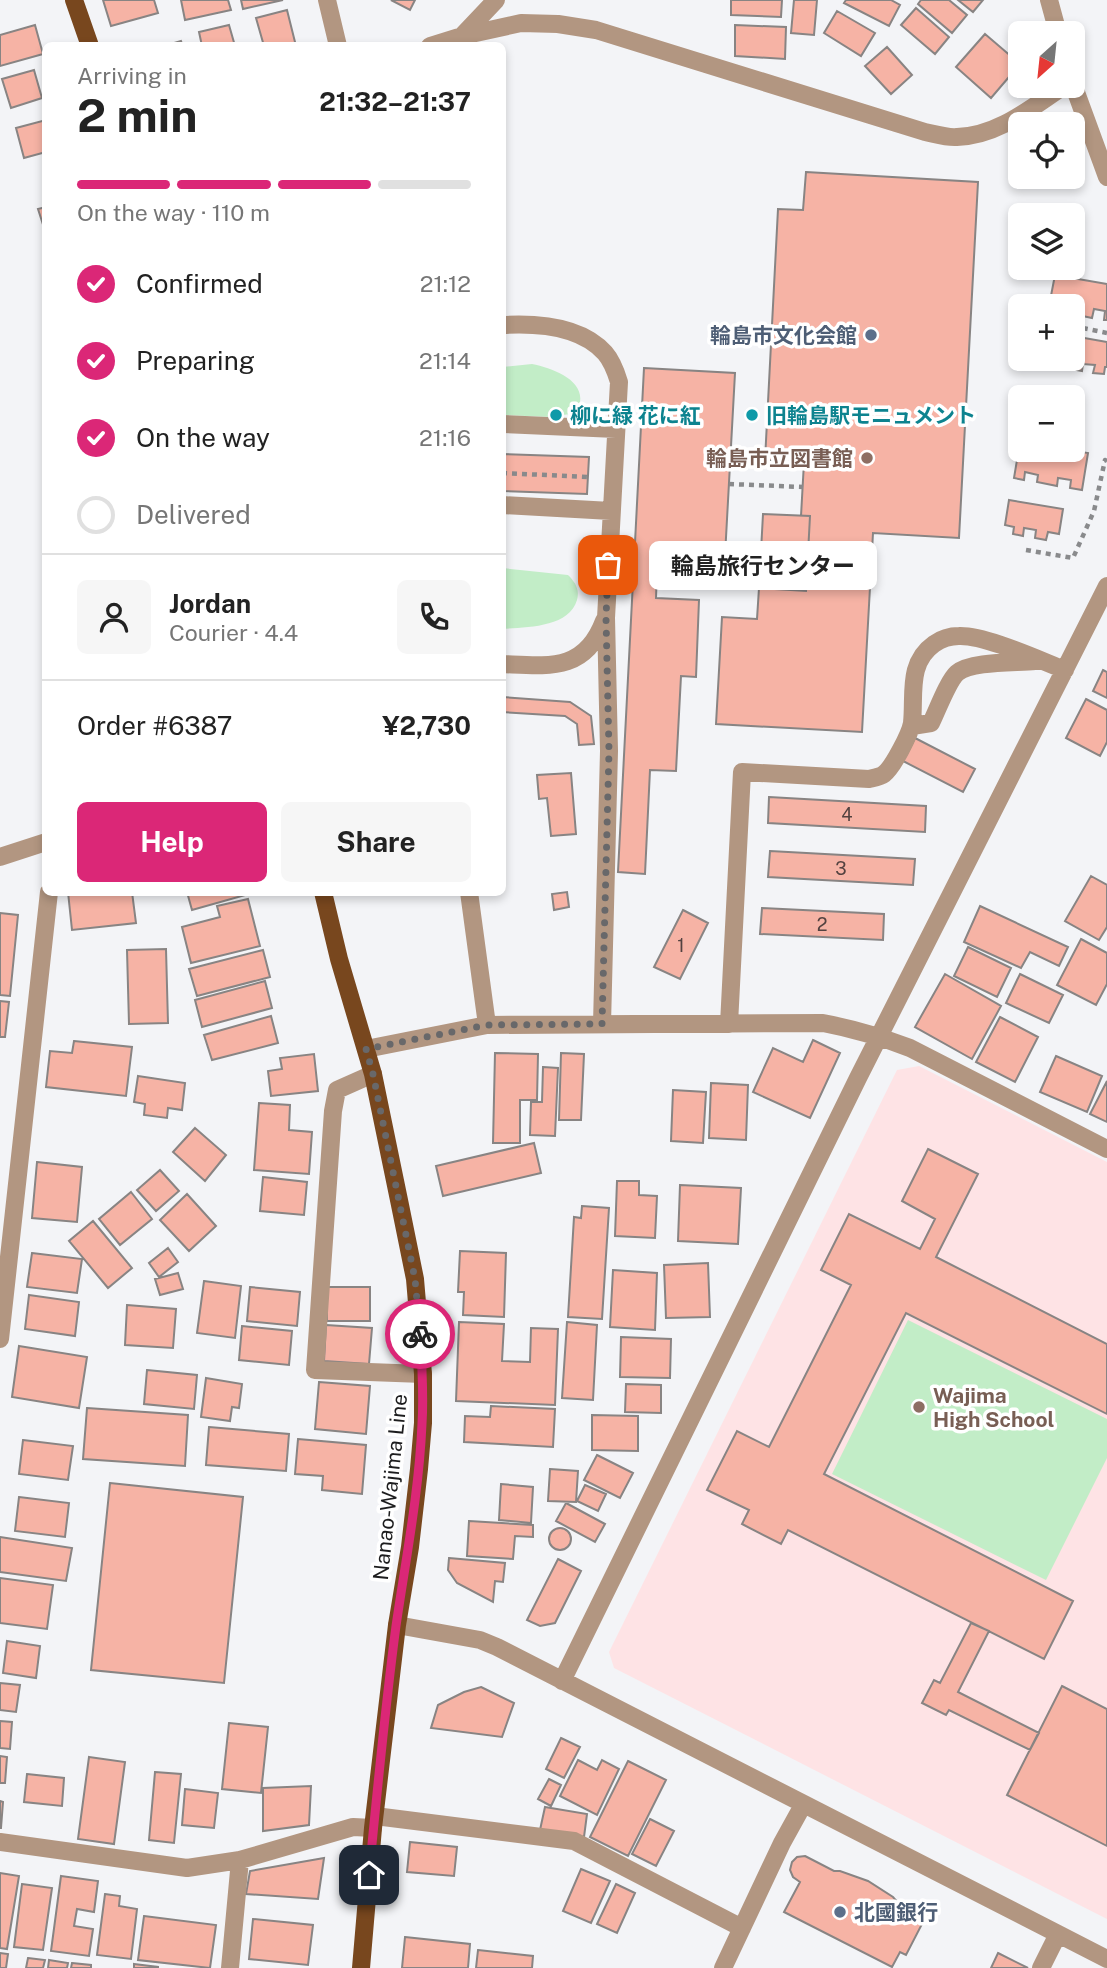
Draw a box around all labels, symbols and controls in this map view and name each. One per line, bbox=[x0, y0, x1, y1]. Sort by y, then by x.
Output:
north arrow bbox=[1008, 21, 1085, 98]
map controls bbox=[1008, 21, 1085, 462]
text: Arriving in bbox=[77, 62, 187, 89]
text: 21:32–21:37 bbox=[319, 86, 471, 117]
text: 2 min bbox=[77, 88, 197, 142]
button: locate bbox=[1008, 112, 1085, 189]
text: On the way · 110 m bbox=[77, 199, 270, 226]
button: layers bbox=[1008, 203, 1085, 280]
icon: check bbox=[77, 265, 115, 303]
text: Confirmed bbox=[136, 268, 263, 299]
text: 21:12 bbox=[420, 270, 471, 297]
button: + bbox=[1008, 294, 1085, 371]
place label: 輪島市文化会館 bbox=[710, 323, 857, 348]
marker: 輪島市文化会館 bbox=[863, 327, 879, 343]
icon: check bbox=[77, 342, 115, 380]
text: Preparing bbox=[136, 345, 255, 376]
text: 21:14 bbox=[419, 347, 471, 374]
button: − bbox=[1008, 385, 1085, 462]
place label: 柳に緑 花に紅 bbox=[570, 403, 701, 428]
place label: 旧輪島駅モニュメント bbox=[766, 403, 976, 428]
marker: 柳に緑 花に紅 bbox=[548, 407, 564, 423]
marker: 旧輪島駅モニュメント bbox=[744, 407, 760, 423]
icon: check bbox=[77, 419, 115, 457]
text: On the way bbox=[136, 422, 270, 453]
text: 21:16 bbox=[419, 424, 471, 451]
place label: 輪島市立図書館 bbox=[706, 446, 853, 471]
marker: 輪島市立図書館 bbox=[859, 450, 875, 466]
text: Delivered bbox=[136, 499, 251, 530]
pin bbox=[578, 535, 638, 595]
callout: 輪島旅行センター bbox=[650, 540, 878, 590]
icon: bag bbox=[589, 546, 627, 584]
text: 輪島旅行センター bbox=[671, 552, 855, 579]
button: person bbox=[77, 580, 151, 654]
button: phone bbox=[397, 580, 471, 654]
text: Jordan bbox=[169, 588, 251, 619]
text: Courier · 4.4 bbox=[169, 619, 298, 646]
text: Order #6387 bbox=[77, 710, 232, 741]
text: ¥2,730 bbox=[382, 710, 471, 741]
button: Help bbox=[77, 802, 267, 882]
button: Share bbox=[281, 802, 471, 882]
house number: 4 bbox=[841, 804, 853, 825]
house number: 3 bbox=[835, 858, 847, 879]
house number: 2 bbox=[817, 914, 827, 935]
house number: 1 bbox=[677, 935, 685, 956]
courier bbox=[385, 1299, 455, 1369]
icon: bike bbox=[401, 1315, 439, 1353]
place label: Wajima High School bbox=[933, 1383, 1055, 1432]
street label: Nanao-Wajima Line bbox=[368, 1392, 412, 1582]
marker: Wajima High School bbox=[911, 1399, 927, 1415]
pin bbox=[339, 1845, 399, 1905]
icon: home bbox=[350, 1856, 388, 1894]
place label: 北國銀行 bbox=[854, 1900, 938, 1925]
marker: 北國銀行 bbox=[832, 1904, 848, 1920]

